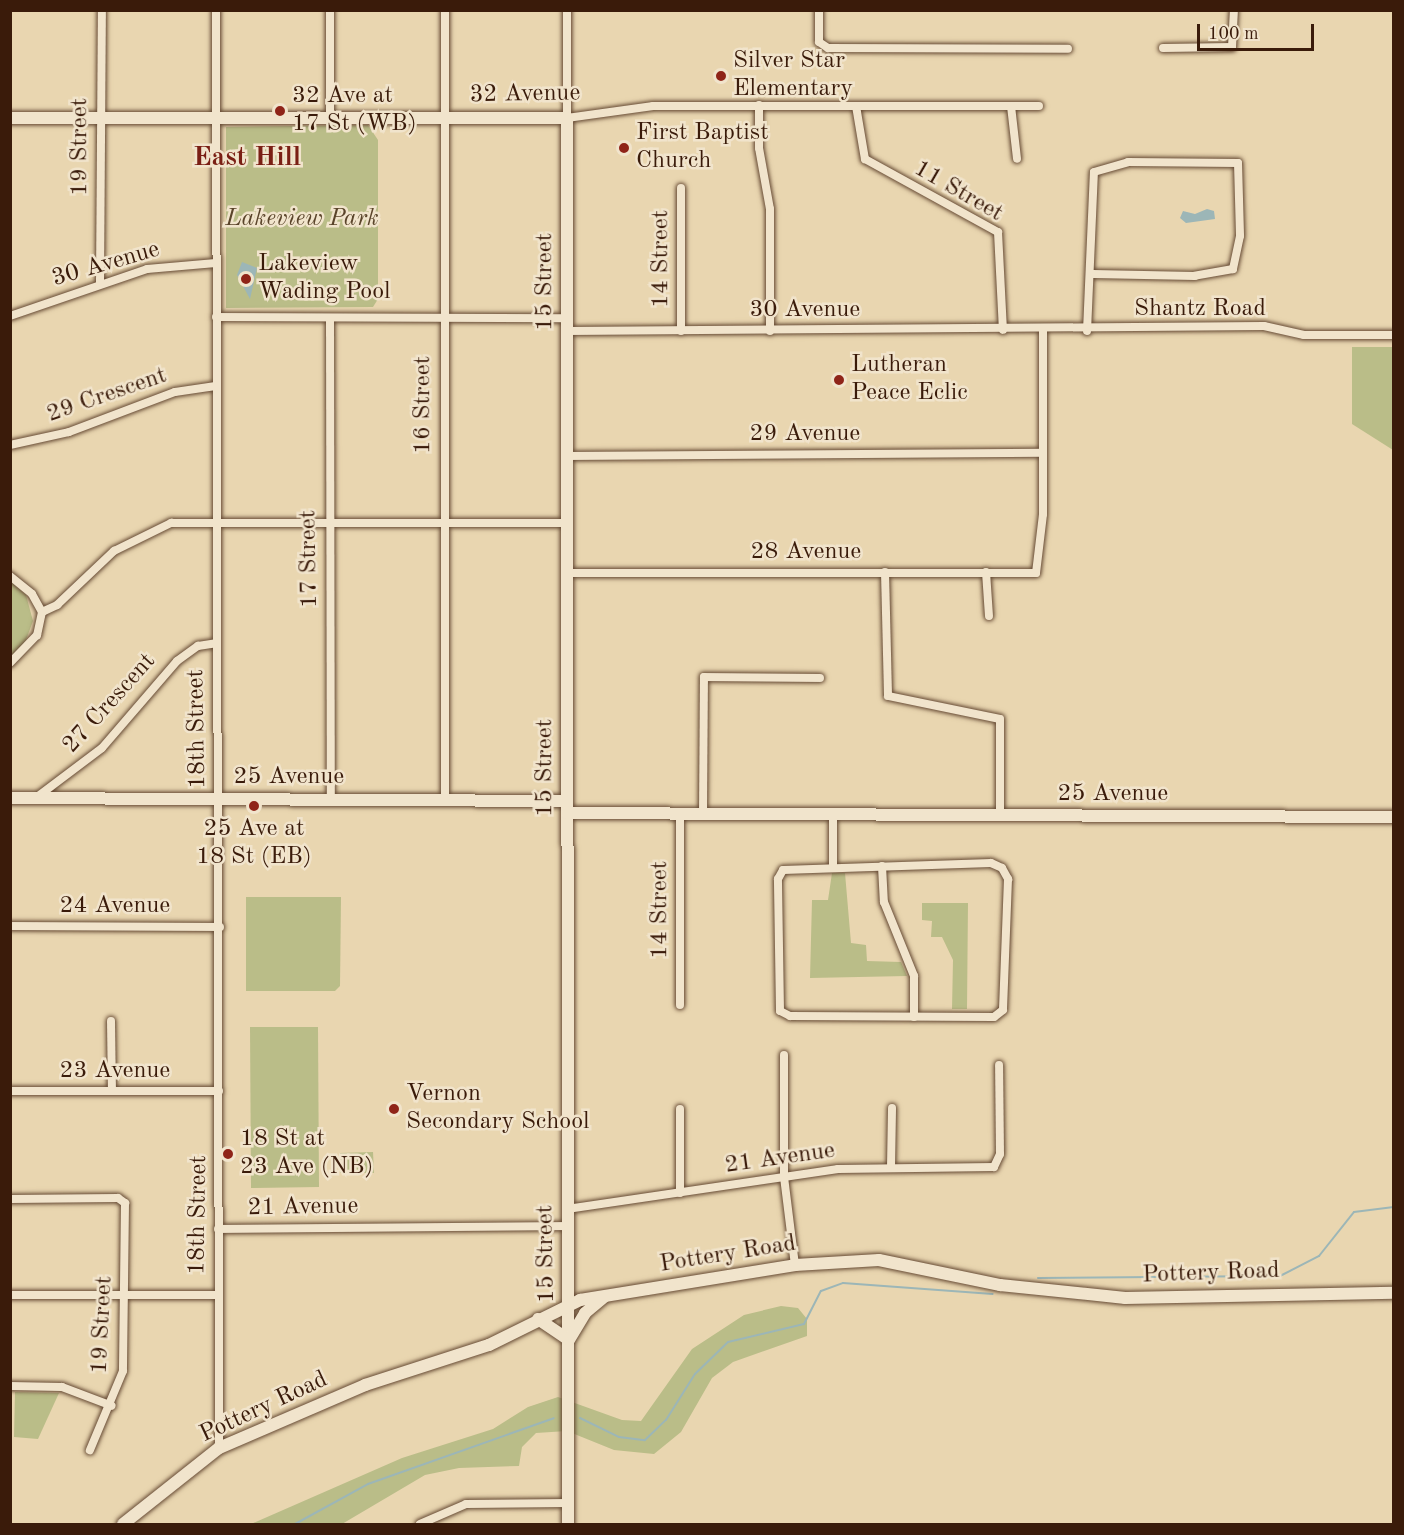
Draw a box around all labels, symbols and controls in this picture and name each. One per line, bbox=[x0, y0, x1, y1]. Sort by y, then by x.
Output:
scale bar bbox=[1200, 12, 1317, 50]
text: 100 m bbox=[1208, 25, 1259, 43]
place label: Silver Star Elementary bbox=[733, 48, 853, 104]
marker: Silver Star Elementary bbox=[714, 69, 728, 83]
street label: 32 Avenue bbox=[469, 80, 581, 110]
place label: 32 Ave at 17 St (WB) bbox=[292, 83, 417, 139]
street label: 19 Street bbox=[67, 98, 95, 196]
marker: 32 Ave at 17 St (WB) bbox=[273, 104, 287, 118]
place label: First Baptist Church bbox=[636, 120, 769, 176]
marker: First Baptist Church bbox=[617, 141, 631, 155]
district label: East Hill bbox=[193, 142, 301, 174]
street label: 11 Street bbox=[908, 155, 1008, 229]
park label: Lakeview Park bbox=[225, 206, 379, 234]
street label: 14 Street bbox=[648, 210, 676, 308]
street label: 15 Street bbox=[532, 233, 560, 331]
street label: 30 Avenue bbox=[49, 236, 163, 294]
place label: Lakeview Wading Pool bbox=[258, 251, 391, 307]
marker: Lakeview Wading Pool bbox=[239, 272, 253, 286]
street label: Shantz Road bbox=[1134, 296, 1266, 324]
street label: 30 Avenue bbox=[750, 297, 860, 325]
place label: Lutheran Peace Eclic bbox=[851, 352, 968, 408]
street label: 16 Street bbox=[410, 356, 438, 454]
street label: 29 Crescent bbox=[43, 362, 171, 430]
marker: Lutheran Peace Eclic bbox=[832, 373, 846, 387]
street label: 29 Avenue bbox=[750, 421, 860, 449]
street label: 17 Street bbox=[295, 510, 325, 608]
street label: 28 Avenue bbox=[751, 539, 861, 567]
street label: 27 Crescent bbox=[58, 648, 162, 760]
street label: 18th Street bbox=[183, 669, 213, 789]
street label: 15 Street bbox=[532, 719, 560, 817]
street label: 25 Avenue bbox=[234, 764, 344, 792]
street label: 25 Avenue bbox=[1058, 781, 1168, 809]
marker: 25 Ave at 18 St (EB) bbox=[247, 799, 261, 813]
place label: 25 Ave at 18 St (EB) bbox=[196, 816, 312, 872]
street label: 14 Street bbox=[647, 861, 675, 959]
street label: 24 Avenue bbox=[60, 893, 170, 921]
street label: 23 Avenue bbox=[60, 1058, 170, 1086]
place label: Vernon Secondary School bbox=[406, 1081, 590, 1137]
marker: Vernon Secondary School bbox=[387, 1102, 401, 1116]
place label: 18 St at 23 Ave (NB) bbox=[240, 1126, 373, 1182]
street label: 21 Avenue bbox=[723, 1137, 837, 1181]
marker: 18 St at 23 Ave (NB) bbox=[221, 1147, 235, 1161]
street label: 18th Street bbox=[184, 1155, 214, 1275]
street label: 21 Avenue bbox=[247, 1193, 359, 1223]
street label: 15 Street bbox=[532, 1205, 562, 1303]
street label: Pottery Road bbox=[658, 1230, 798, 1280]
street label: Pottery Road bbox=[1142, 1257, 1280, 1291]
street label: 19 Street bbox=[86, 1275, 120, 1375]
street label: Pottery Road bbox=[196, 1366, 332, 1450]

